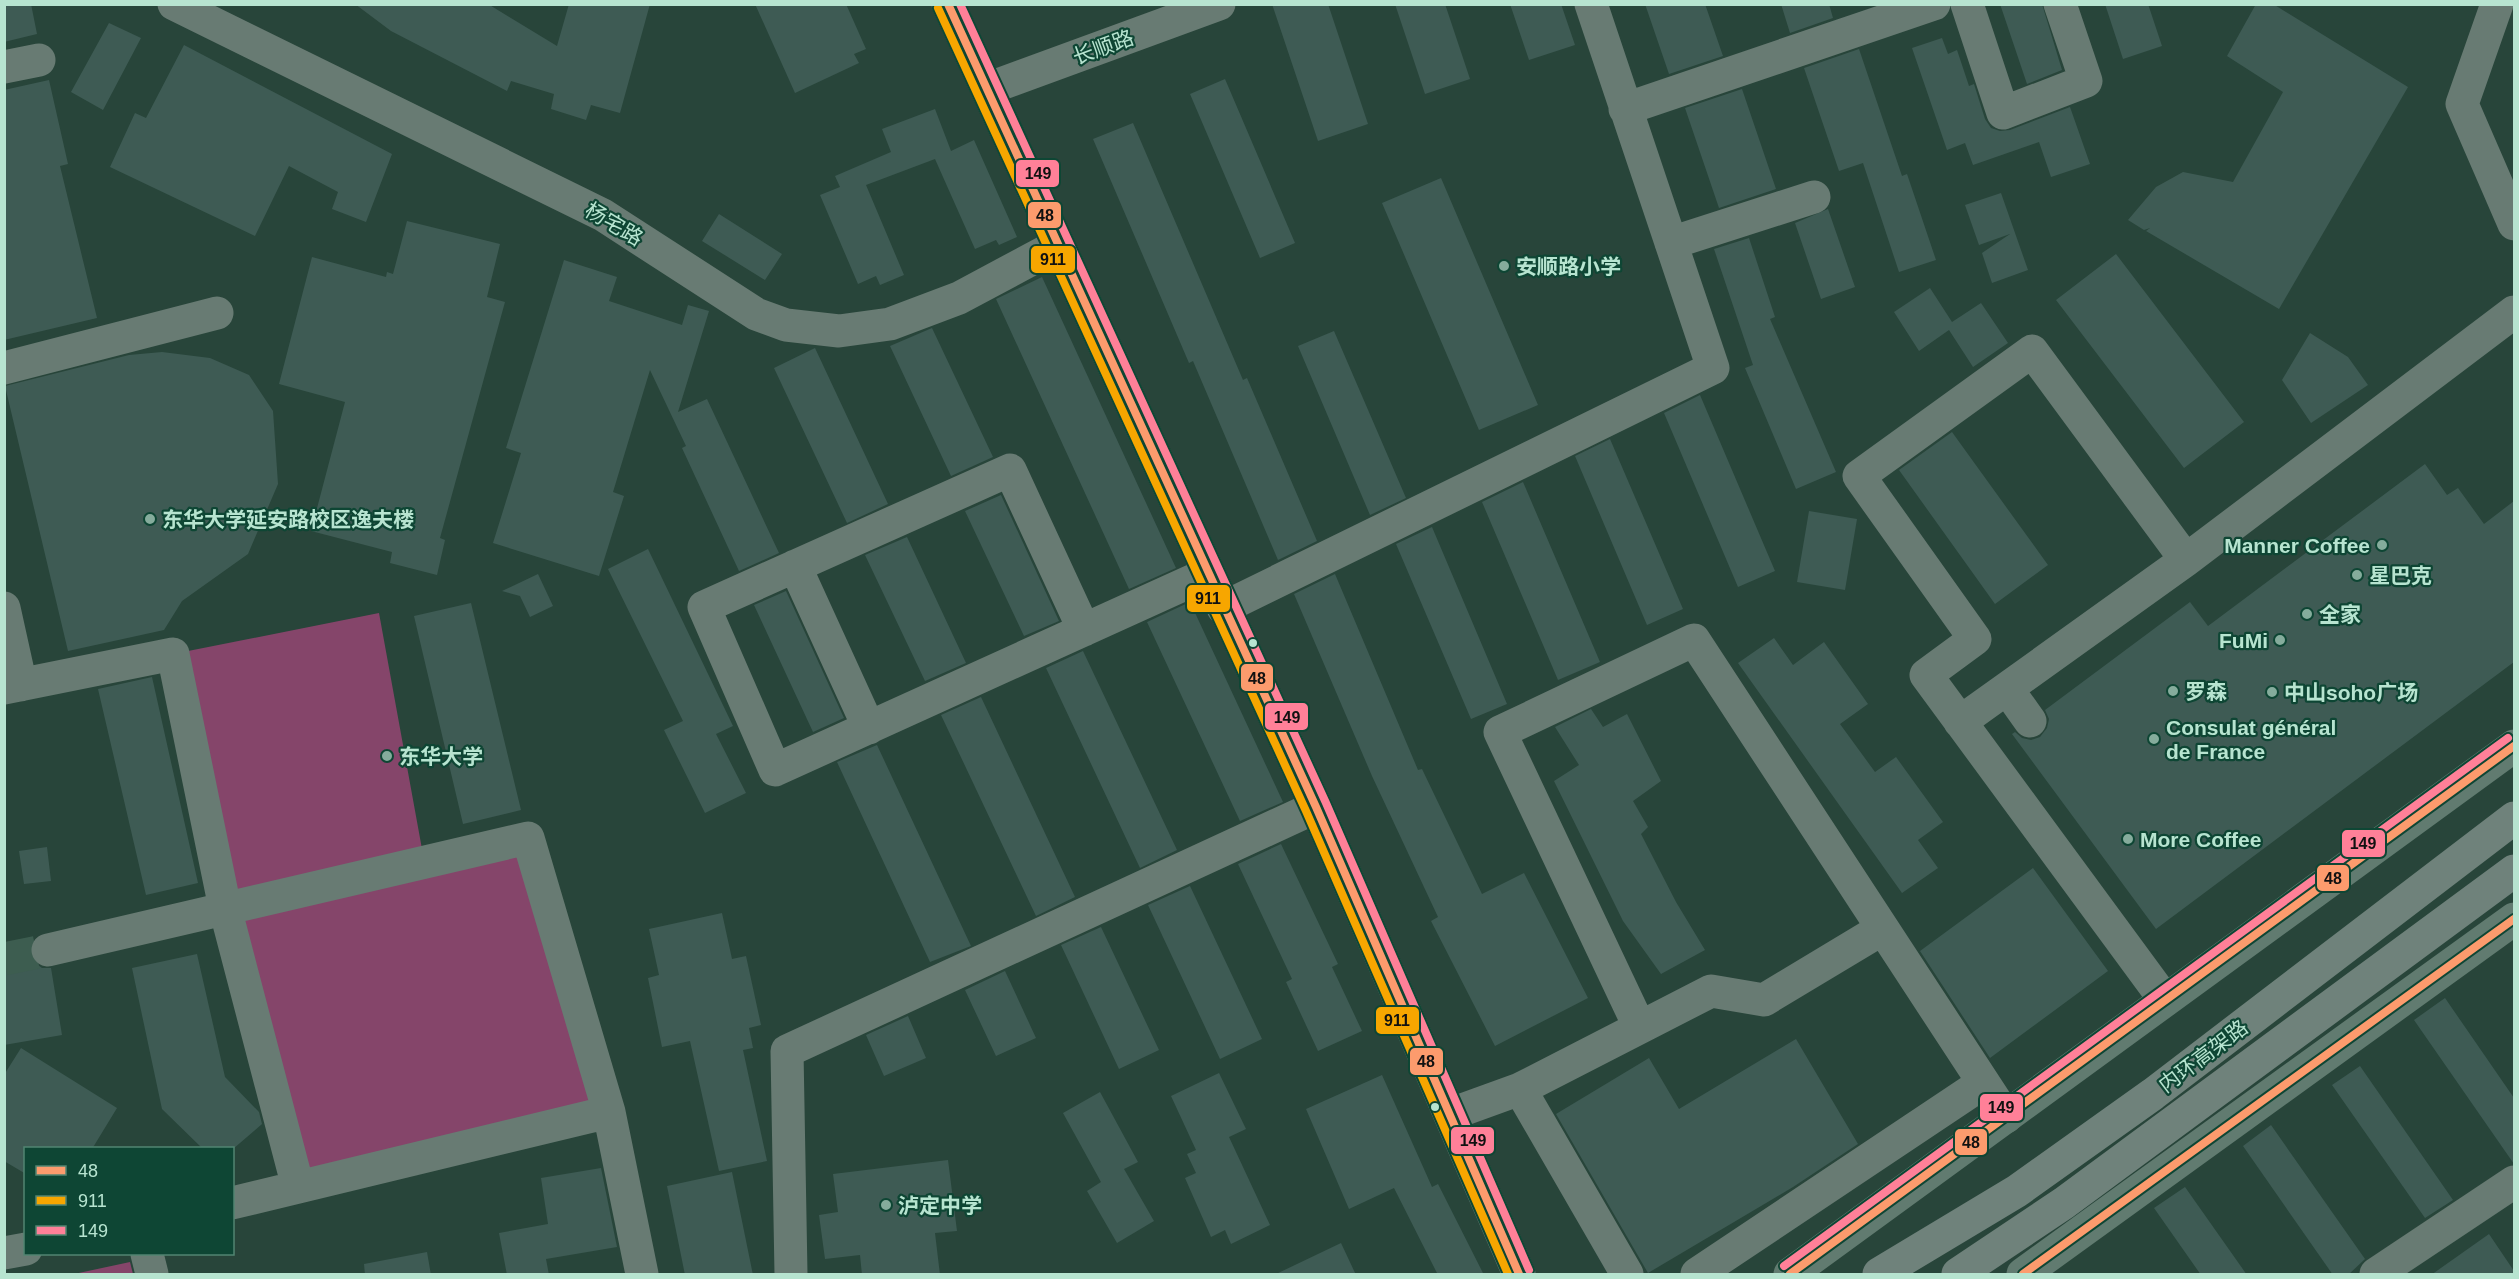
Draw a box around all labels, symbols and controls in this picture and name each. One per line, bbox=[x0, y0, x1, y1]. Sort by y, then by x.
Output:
street label: 长顺路 bbox=[1069, 25, 1137, 69]
line badge: 149 bbox=[1015, 159, 1060, 188]
text: 149 bbox=[1025, 165, 1051, 182]
street label: 杨宅路 bbox=[581, 198, 647, 250]
line badge: 48 bbox=[1027, 201, 1062, 229]
text: 48 bbox=[1036, 207, 1054, 224]
line badge: 911 bbox=[1030, 245, 1076, 274]
text: 911 bbox=[1040, 251, 1066, 268]
place label: 安顺路小学 bbox=[1516, 255, 1621, 278]
marker: 安顺路小学 bbox=[1497, 259, 1511, 273]
place label: 东华大学延安路校区逸夫楼 bbox=[162, 508, 414, 531]
marker: 东华大学延安路校区逸夫楼 bbox=[143, 512, 157, 526]
place label: Manner Coffee bbox=[2224, 534, 2370, 557]
marker: Manner Coffee bbox=[2375, 538, 2389, 552]
place label: 星巴克 bbox=[2369, 564, 2432, 587]
marker: 星巴克 bbox=[2350, 568, 2364, 582]
line badge: 911 bbox=[1186, 584, 1231, 613]
text: 911 bbox=[1195, 590, 1221, 607]
place label: 全家 bbox=[2319, 603, 2361, 626]
marker: 全家 bbox=[2300, 607, 2314, 621]
place label: FuMi bbox=[2219, 629, 2268, 652]
marker: FuMi bbox=[2273, 633, 2287, 647]
unlabelled marker bbox=[1247, 637, 1259, 649]
line badge: 48 bbox=[1240, 663, 1274, 692]
text: 48 bbox=[1248, 670, 1266, 687]
place label: 罗森 bbox=[2185, 680, 2227, 703]
place label: 中山soho广场 bbox=[2284, 681, 2418, 704]
marker: 罗森 bbox=[2166, 684, 2180, 698]
marker: 中山soho广场 bbox=[2265, 685, 2279, 699]
line badge: 149 bbox=[1264, 702, 1309, 731]
text: 149 bbox=[1274, 709, 1300, 726]
place label: Consulat général de France bbox=[2166, 716, 2336, 763]
marker: Consulat général de France bbox=[2147, 732, 2161, 746]
place label: 东华大学 bbox=[399, 745, 483, 768]
marker: 东华大学 bbox=[380, 749, 394, 763]
place label: More Coffee bbox=[2140, 828, 2261, 851]
line badge: 149 bbox=[2341, 829, 2386, 858]
marker: More Coffee bbox=[2121, 832, 2135, 846]
text: 149 bbox=[2350, 835, 2376, 852]
line badge: 48 bbox=[2316, 864, 2350, 892]
text: 48 bbox=[2324, 870, 2342, 887]
line badge: 911 bbox=[1375, 1006, 1420, 1035]
text: 911 bbox=[1384, 1012, 1410, 1029]
street label: 内环高架路 bbox=[2154, 1015, 2252, 1097]
line badge: 48 bbox=[1409, 1047, 1444, 1076]
text: 48 bbox=[1417, 1053, 1435, 1070]
line badge: 149 bbox=[1979, 1093, 2024, 1122]
text: 149 bbox=[1988, 1099, 2014, 1116]
unlabelled marker bbox=[1429, 1101, 1441, 1113]
line badge: 149 bbox=[1450, 1126, 1495, 1155]
line badge: 48 bbox=[1954, 1128, 1988, 1156]
text: 149 bbox=[1460, 1132, 1486, 1149]
text: 48 bbox=[1962, 1134, 1980, 1151]
legend bbox=[24, 1147, 234, 1255]
text: 48 bbox=[78, 1161, 98, 1181]
text: 911 bbox=[78, 1191, 107, 1211]
place label: 泸定中学 bbox=[898, 1194, 982, 1217]
marker: 泸定中学 bbox=[879, 1198, 893, 1212]
text: 149 bbox=[78, 1221, 108, 1241]

